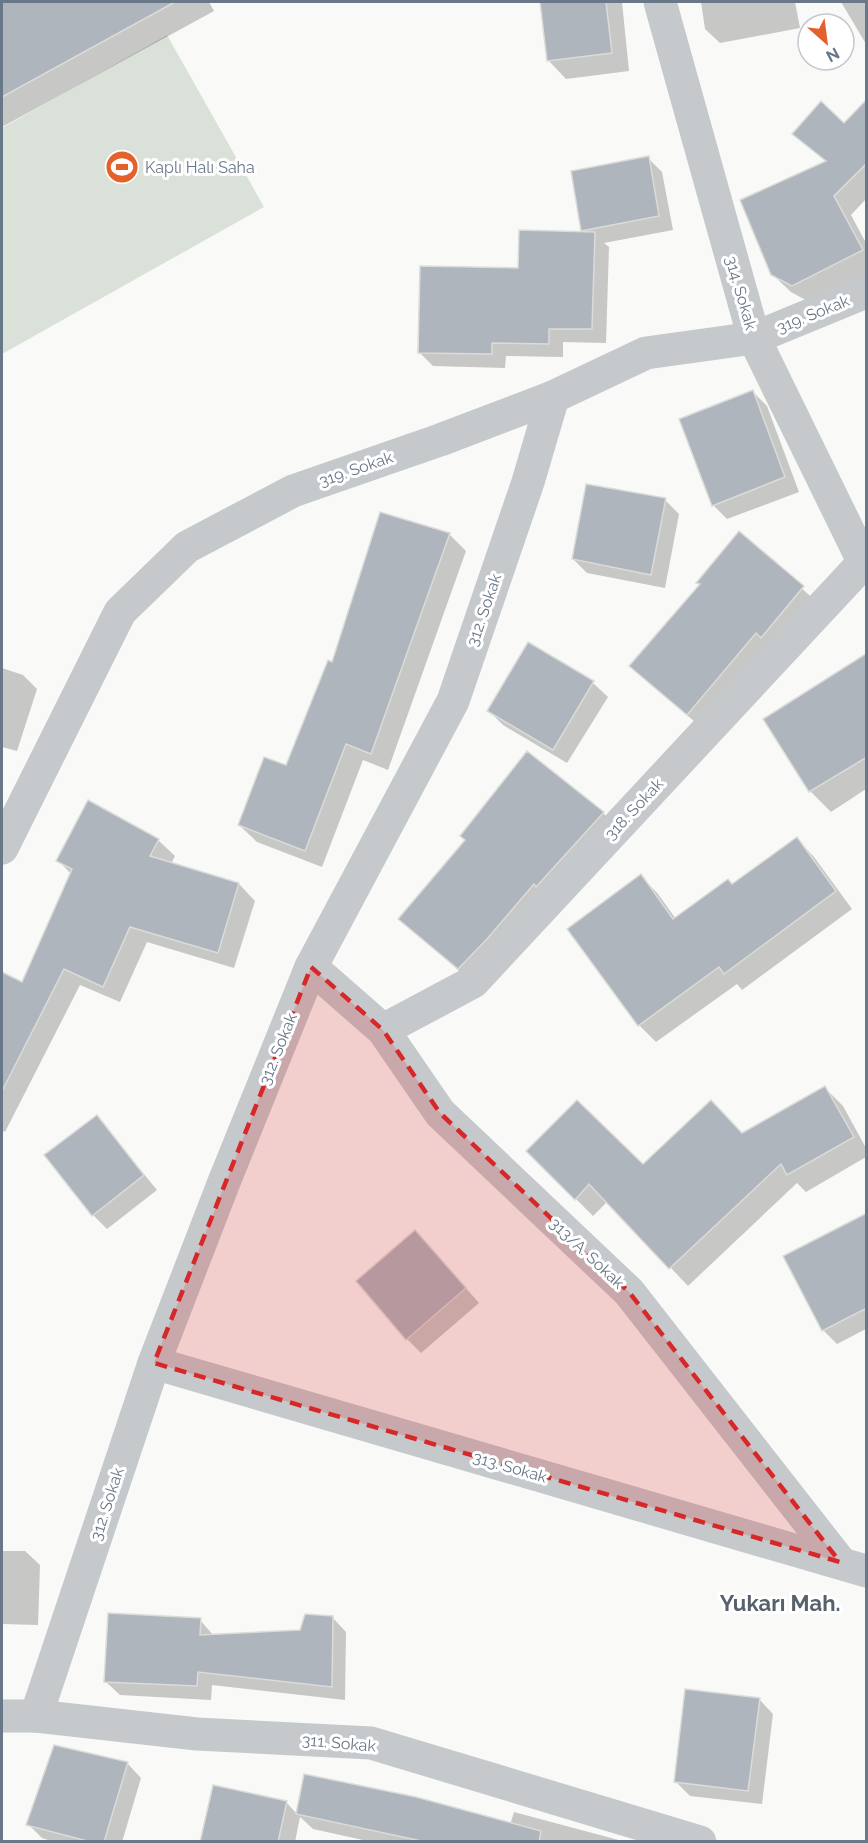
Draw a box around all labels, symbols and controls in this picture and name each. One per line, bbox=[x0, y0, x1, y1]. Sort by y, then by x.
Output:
north arrow bbox=[796, 12, 856, 72]
text: N bbox=[823, 44, 843, 66]
sports icon: Kaplı Halı Saha bbox=[104, 149, 140, 185]
place label: Kaplı Halı Saha bbox=[145, 158, 255, 177]
street label: 314. Sokak bbox=[721, 254, 761, 333]
street label: 319. Sokak bbox=[774, 291, 853, 337]
street label: 319. Sokak bbox=[317, 447, 396, 490]
street label: 312. Sokak bbox=[463, 571, 505, 649]
street label: 318. Sokak bbox=[601, 774, 668, 844]
street label: 312. Sokak bbox=[255, 1010, 301, 1088]
street label: 313/A. Sokak bbox=[546, 1214, 629, 1293]
street label: 313. Sokak bbox=[471, 1447, 550, 1487]
street label: 312. Sokak bbox=[86, 1465, 128, 1543]
district label: Yukarı Mah. bbox=[720, 1590, 840, 1616]
street label: 311. Sokak bbox=[301, 1730, 377, 1756]

